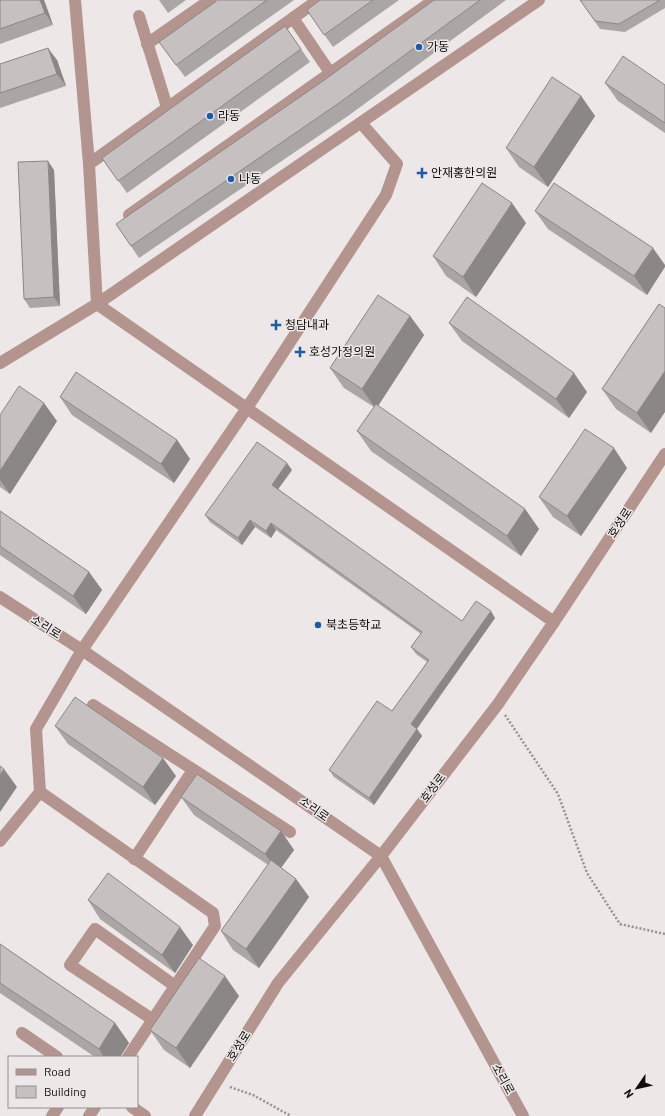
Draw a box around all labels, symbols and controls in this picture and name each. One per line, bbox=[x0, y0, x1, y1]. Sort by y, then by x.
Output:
place label: 가동 bbox=[427, 39, 449, 53]
marker: 가동 bbox=[414, 42, 424, 52]
place label: 라동 bbox=[218, 108, 240, 122]
marker: 라동 bbox=[205, 111, 215, 121]
place label: 안재홍한의원 bbox=[431, 165, 497, 179]
marker: 안재홍한의원 bbox=[416, 167, 428, 179]
place label: 나동 bbox=[239, 171, 261, 185]
marker: 나동 bbox=[226, 174, 236, 184]
place label: 청담내과 bbox=[285, 317, 329, 331]
marker: 청담내과 bbox=[270, 319, 282, 331]
place label: 호성가정의원 bbox=[309, 344, 375, 358]
marker: 호성가정의원 bbox=[294, 346, 306, 358]
street label: 호성로 bbox=[604, 505, 634, 540]
street label: 소리로 bbox=[29, 611, 64, 641]
place label: 북초등학교 bbox=[326, 617, 381, 631]
marker: 북초등학교 bbox=[313, 620, 323, 630]
street label: 호성로 bbox=[417, 770, 448, 805]
street label: 소리로 bbox=[297, 793, 332, 823]
street label: 호성로 bbox=[223, 1028, 253, 1063]
legend bbox=[8, 1056, 138, 1108]
street label: 소리로 bbox=[490, 1061, 518, 1096]
text: Road bbox=[44, 1064, 71, 1078]
north arrow bbox=[617, 1068, 657, 1108]
text: Building bbox=[44, 1084, 86, 1098]
text: N bbox=[621, 1087, 636, 1101]

